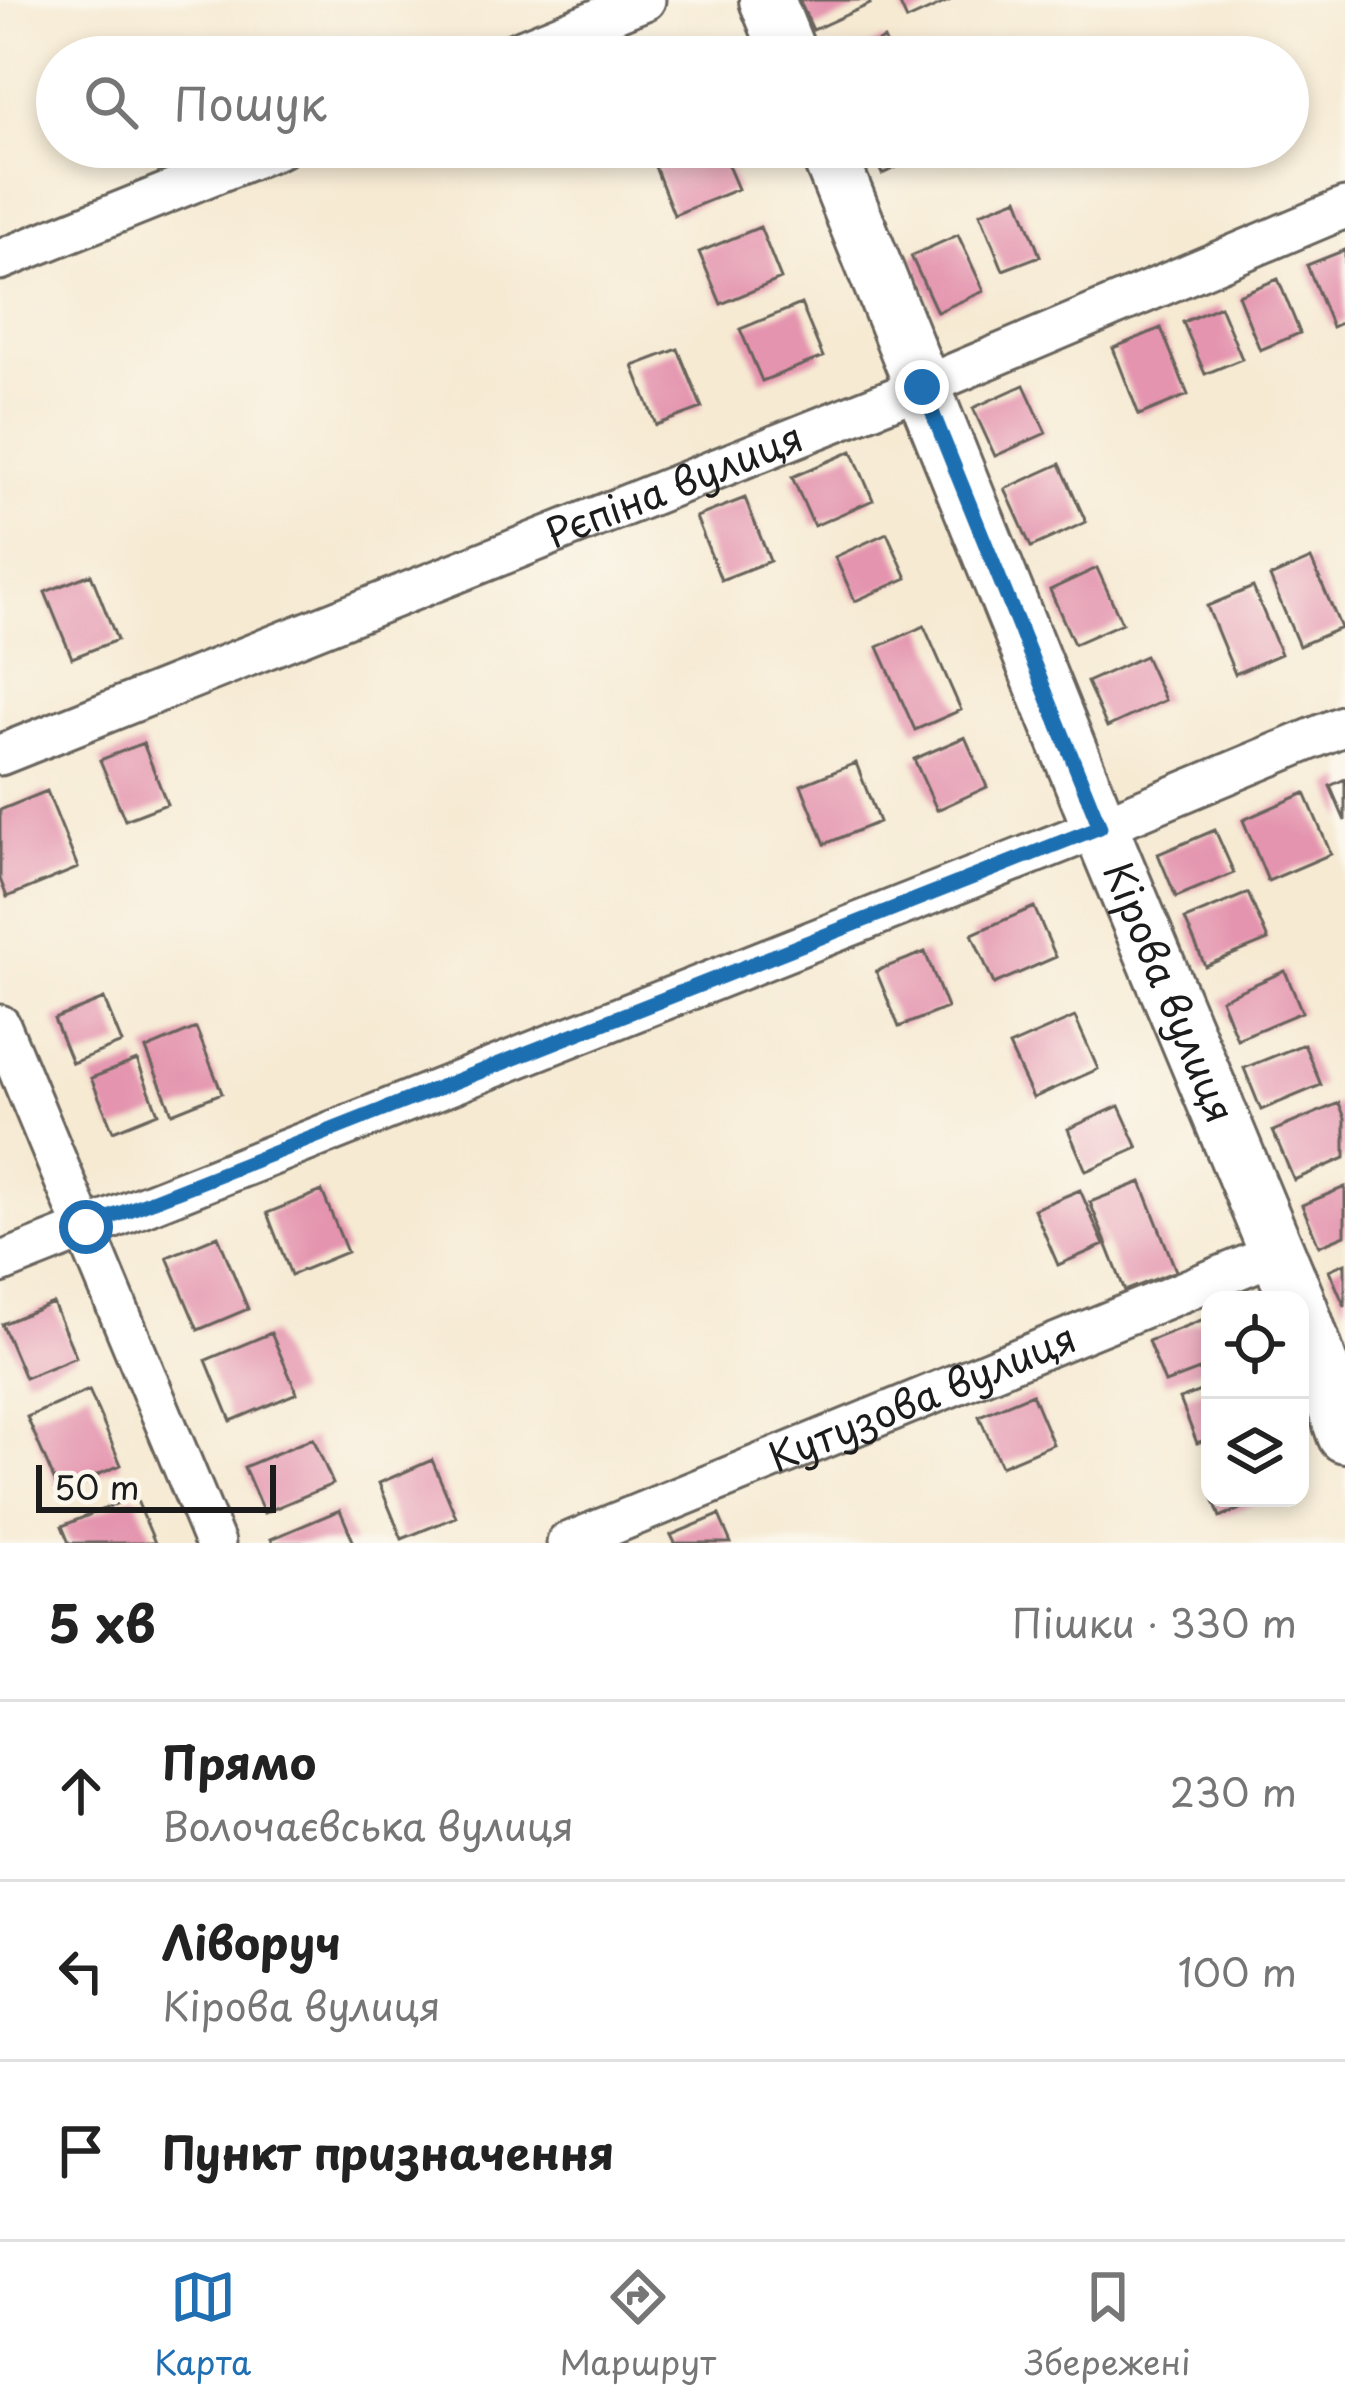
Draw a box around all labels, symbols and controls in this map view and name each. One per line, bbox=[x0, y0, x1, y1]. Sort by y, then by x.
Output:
search box bbox=[36, 36, 1309, 168]
text: Пошук bbox=[174, 68, 327, 136]
icon: search bbox=[78, 69, 144, 135]
route end bbox=[895, 360, 949, 414]
street label: Рєпіна вулиця bbox=[536, 406, 811, 562]
street label: Кірова вулиця bbox=[1090, 851, 1252, 1131]
route start bbox=[59, 1200, 113, 1254]
map controls bbox=[1201, 1291, 1309, 1507]
button: locate bbox=[1201, 1291, 1309, 1399]
street label: Кутузова вулиця bbox=[759, 1306, 1084, 1485]
button: layers bbox=[1201, 1399, 1309, 1507]
scale bar bbox=[36, 1459, 276, 1512]
text: 50 m bbox=[54, 1461, 140, 1511]
text: 5 хв bbox=[48, 1583, 156, 1660]
text: Пішки · 330 m bbox=[1012, 1592, 1297, 1651]
text: Прямо bbox=[162, 1727, 316, 1795]
icon: ahead bbox=[48, 1758, 114, 1824]
text: 230 m bbox=[1170, 1761, 1297, 1820]
text: Волочаєвська вулиця bbox=[162, 1795, 574, 1854]
text: Ліворуч bbox=[162, 1907, 341, 1975]
icon: left bbox=[48, 1938, 114, 2004]
text: 100 m bbox=[1178, 1941, 1297, 2000]
text: Кірова вулиця bbox=[162, 1975, 441, 2034]
text: Пункт призначення bbox=[162, 2117, 614, 2185]
icon: arrive bbox=[48, 2118, 114, 2184]
tab: Карта bbox=[154, 2264, 251, 2386]
tab: Маршрут bbox=[560, 2264, 716, 2386]
tab: Збережені bbox=[1025, 2264, 1191, 2386]

